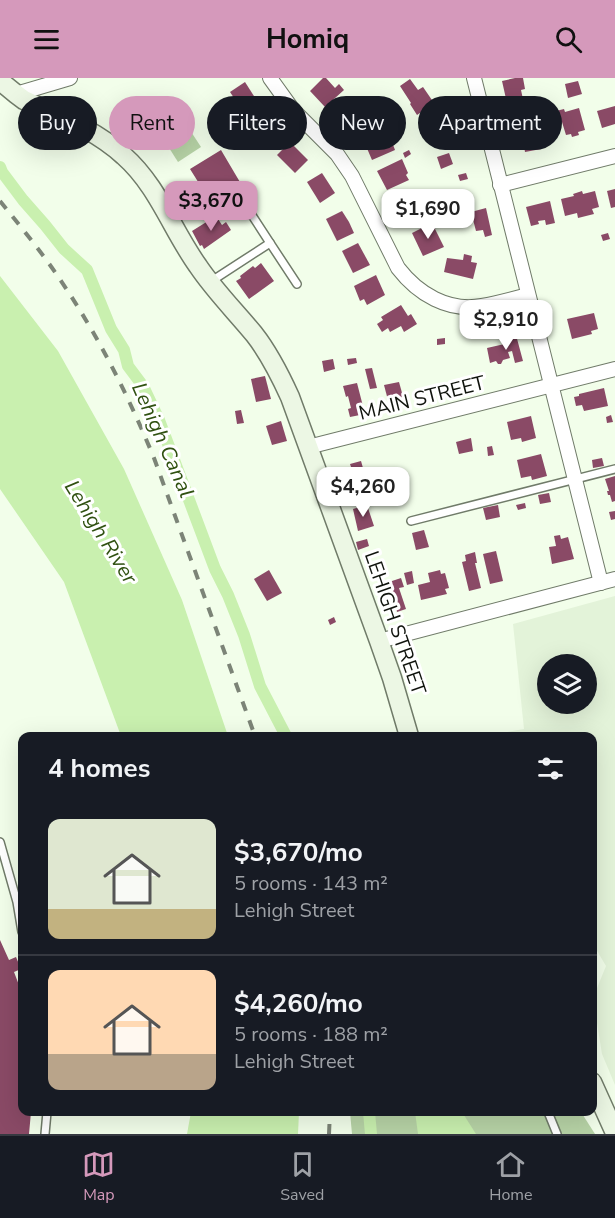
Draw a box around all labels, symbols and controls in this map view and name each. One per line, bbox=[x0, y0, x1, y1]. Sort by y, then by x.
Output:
text: Homiq bbox=[266, 21, 349, 58]
icon: menu bbox=[30, 23, 63, 56]
icon: search bbox=[552, 23, 585, 56]
chip: Buy bbox=[18, 96, 97, 150]
chip: Rent bbox=[109, 96, 195, 150]
chip: Filters bbox=[207, 96, 307, 150]
chip: New bbox=[319, 96, 406, 150]
chip: Apartment bbox=[418, 96, 562, 150]
pin: $3,670 bbox=[162, 181, 260, 232]
text: $3,670 bbox=[179, 187, 243, 214]
pin: $1,690 bbox=[379, 189, 477, 240]
text: $1,690 bbox=[396, 195, 460, 222]
pin: $2,910 bbox=[457, 300, 555, 351]
text: $2,910 bbox=[474, 306, 538, 333]
street label: MAIN STREET bbox=[356, 369, 488, 427]
water label: Lehigh Canal bbox=[125, 378, 201, 502]
pin: $4,260 bbox=[314, 467, 412, 518]
text: $4,260 bbox=[331, 473, 395, 500]
water label: Lehigh River bbox=[58, 475, 144, 590]
street label: LEHIGH STREET bbox=[358, 548, 432, 698]
map controls bbox=[537, 654, 597, 714]
button: layers bbox=[537, 654, 597, 714]
text: 4 homes bbox=[48, 751, 150, 786]
icon: filters bbox=[534, 752, 567, 785]
text: $3,670/mo bbox=[234, 835, 363, 870]
icon: home bbox=[96, 843, 168, 915]
text: 5 rooms · 143 m² bbox=[234, 870, 388, 897]
text: Lehigh Street bbox=[234, 897, 354, 924]
text: $4,260/mo bbox=[234, 986, 363, 1021]
icon: home bbox=[96, 994, 168, 1066]
text: 5 rooms · 188 m² bbox=[234, 1021, 388, 1048]
text: Lehigh Street bbox=[234, 1048, 354, 1075]
tab: Map bbox=[82, 1148, 115, 1206]
tab: Saved bbox=[280, 1148, 324, 1206]
tab: Home bbox=[489, 1148, 533, 1206]

